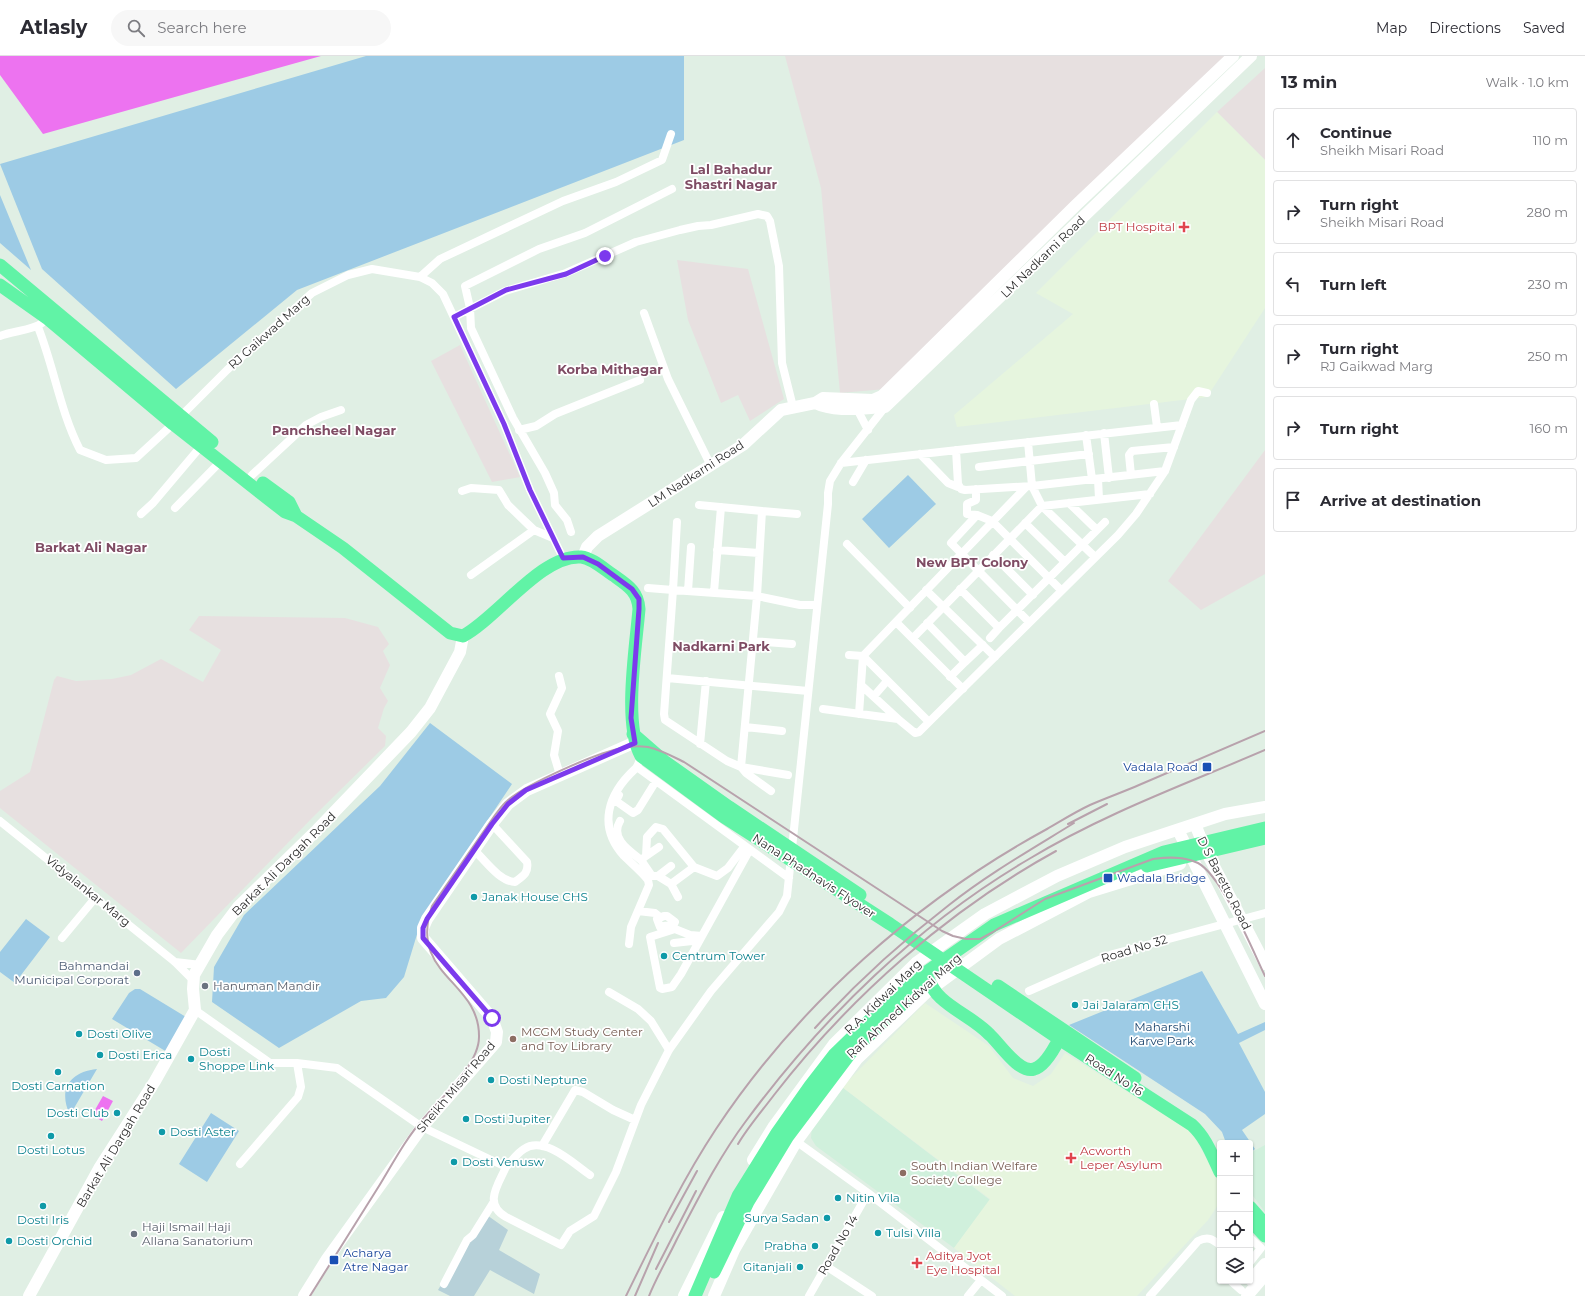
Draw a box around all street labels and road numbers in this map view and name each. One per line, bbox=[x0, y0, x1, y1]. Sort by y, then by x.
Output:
street label: LM Nadkarni Road bbox=[997, 213, 1088, 301]
street label: RJ Gaikwad Marg bbox=[225, 291, 312, 372]
street label: LM Nadkarni Road bbox=[645, 437, 747, 510]
street label: Barkat Ali Dargah Road bbox=[229, 809, 339, 919]
street label: Nana Phadnavis Flyover bbox=[750, 830, 879, 921]
street label: D S Baretto Road bbox=[1194, 833, 1255, 932]
street label: Vidyalankar Marg bbox=[43, 852, 134, 929]
street label: Road No 32 bbox=[1099, 931, 1169, 966]
street label: Rafi Ahmed Kidwai Marg bbox=[843, 950, 964, 1061]
street label: R.A. Kidwai Marg bbox=[841, 956, 924, 1037]
street label: Sheikh Misari Road bbox=[413, 1038, 498, 1135]
street label: Road No 16 bbox=[1082, 1050, 1146, 1099]
street label: Barkat Ali Dargah Road bbox=[73, 1082, 158, 1210]
street label: Road No 14 bbox=[814, 1212, 861, 1278]

